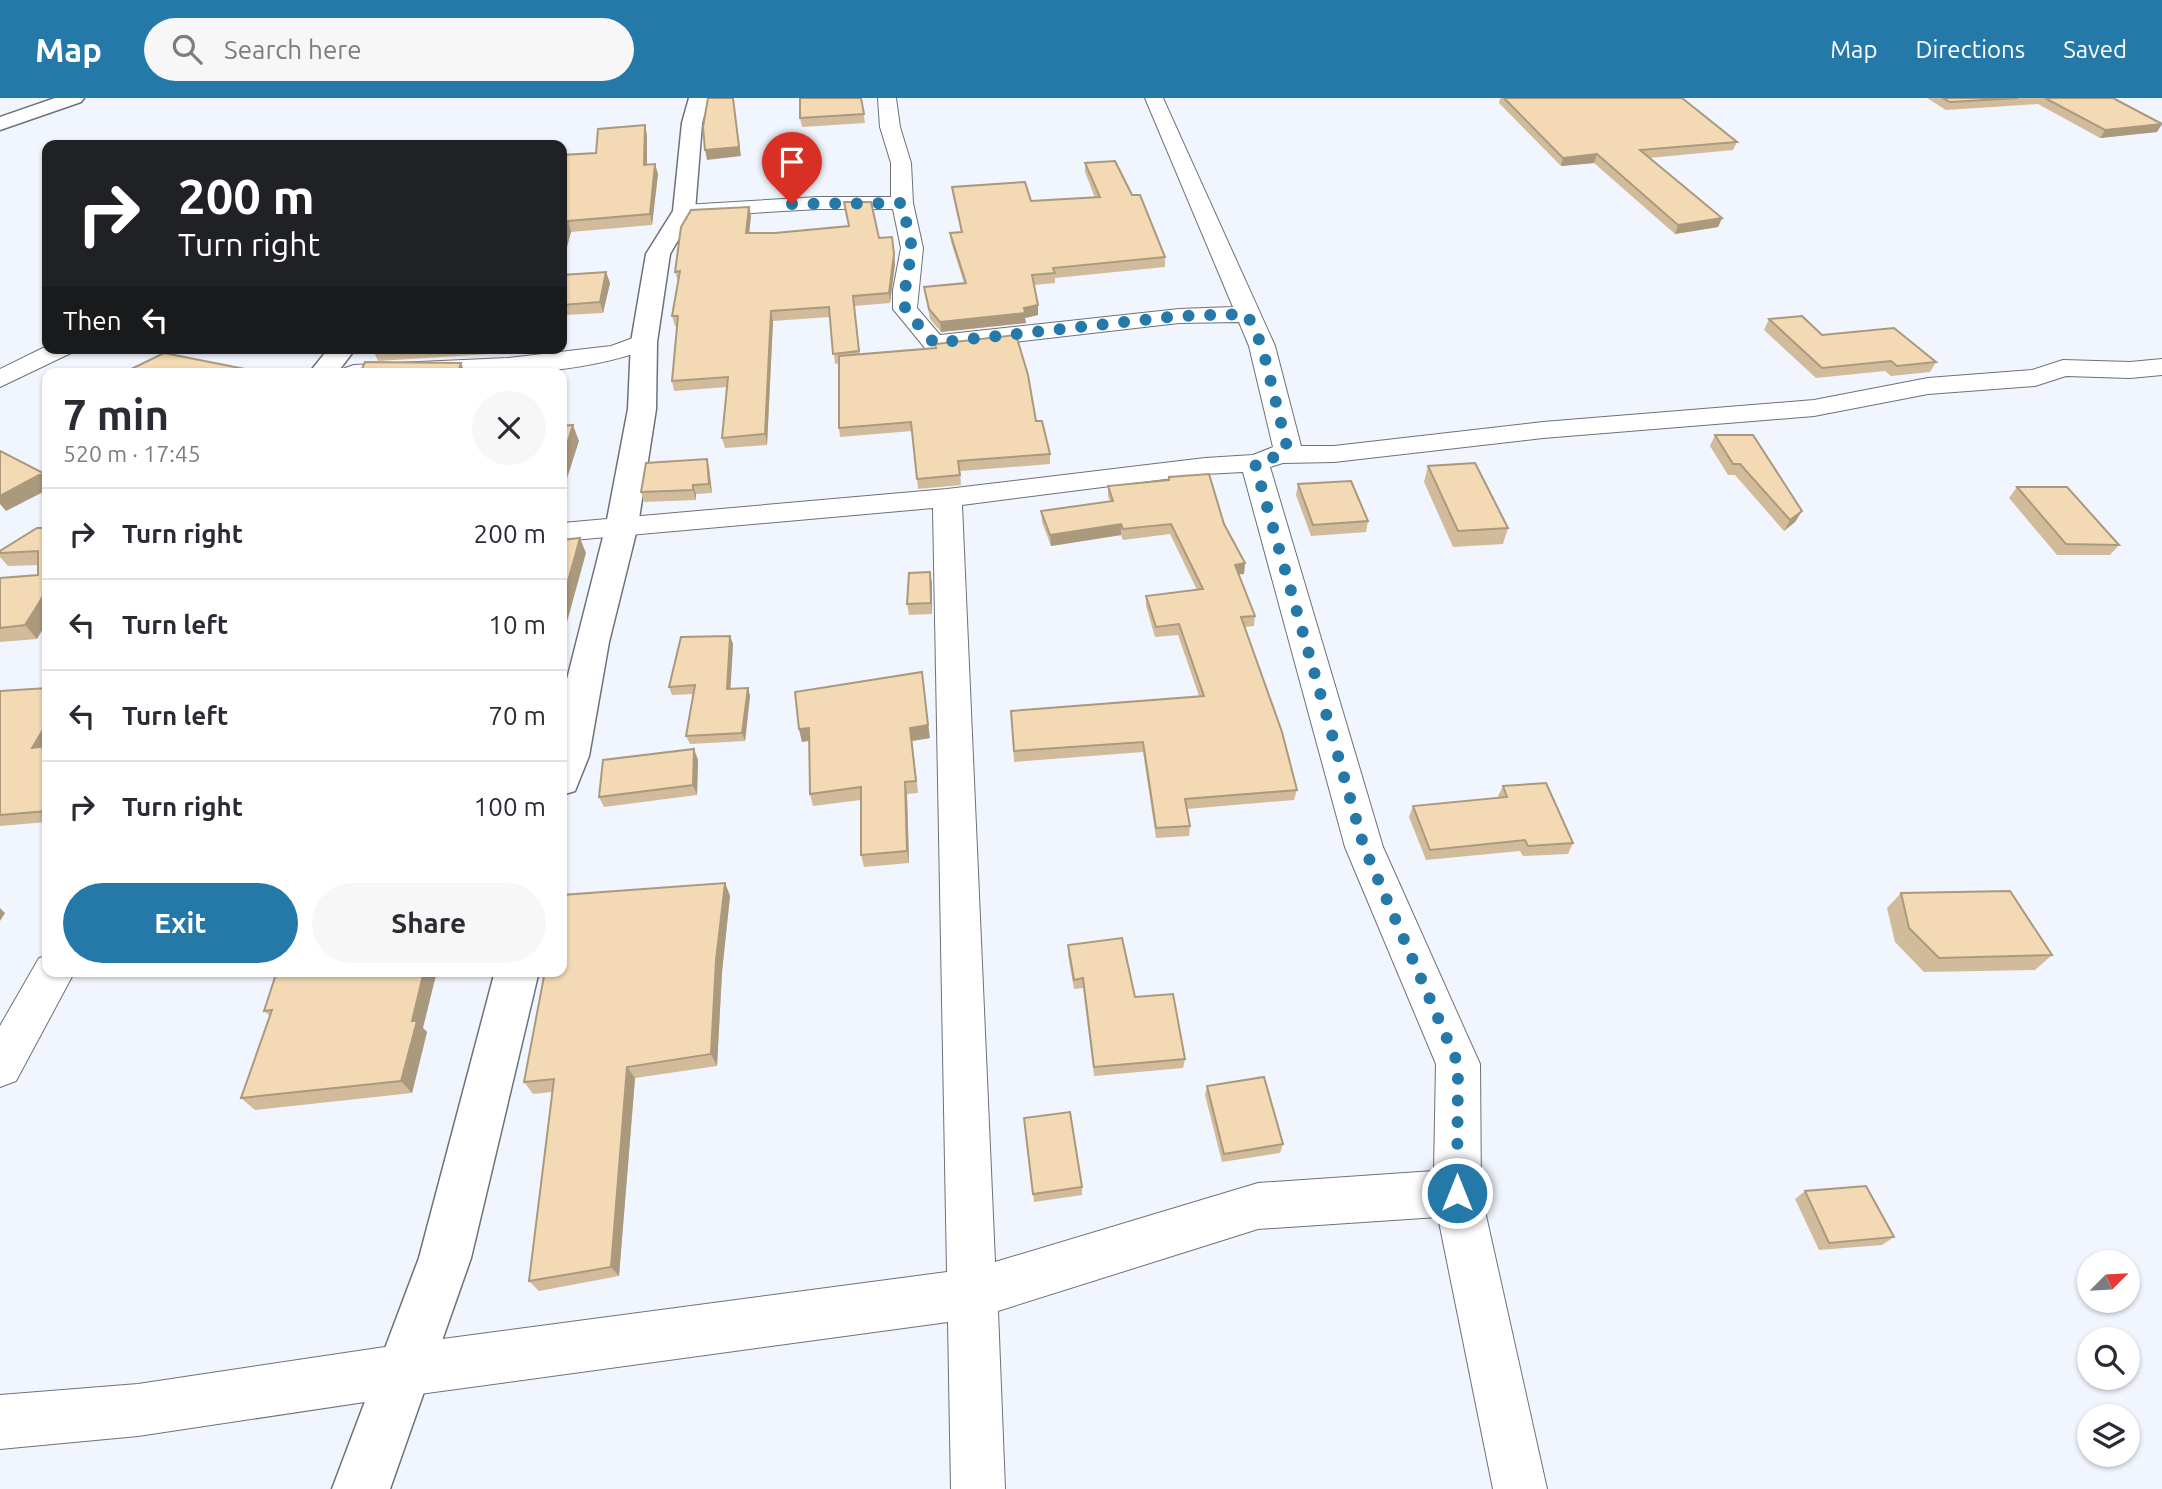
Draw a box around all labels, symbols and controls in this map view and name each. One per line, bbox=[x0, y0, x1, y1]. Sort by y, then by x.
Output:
search box bbox=[144, 18, 634, 81]
icon: search bbox=[168, 30, 206, 68]
text: Map bbox=[35, 31, 102, 68]
text: Search here bbox=[224, 35, 362, 64]
text: Map bbox=[1830, 36, 1877, 63]
text: Directions bbox=[1915, 36, 2025, 63]
text: Saved bbox=[2063, 36, 2127, 63]
pin bbox=[762, 132, 822, 204]
icon: arrive bbox=[773, 143, 811, 181]
icon: right bbox=[63, 168, 154, 259]
text: 200 m bbox=[178, 168, 315, 223]
text: Turn right bbox=[178, 226, 320, 262]
icon: left bbox=[136, 301, 174, 339]
text: Then bbox=[63, 306, 122, 335]
text: 7 min bbox=[63, 391, 169, 438]
button: close bbox=[472, 391, 546, 465]
text: 520 m · 17:45 bbox=[63, 441, 201, 466]
icon: right bbox=[63, 515, 101, 553]
text: Turn right bbox=[122, 519, 243, 548]
text: 200 m bbox=[474, 519, 546, 548]
icon: left bbox=[63, 606, 101, 644]
text: Turn left bbox=[122, 610, 228, 639]
text: 10 m bbox=[488, 610, 546, 639]
icon: left bbox=[63, 697, 101, 735]
text: Turn left bbox=[122, 701, 228, 730]
text: 70 m bbox=[488, 701, 546, 730]
icon: right bbox=[63, 788, 101, 826]
text: Turn right bbox=[122, 792, 243, 821]
text: 100 m bbox=[474, 792, 546, 821]
button: Exit bbox=[63, 883, 298, 963]
button: Share bbox=[312, 883, 546, 963]
position arrow bbox=[1420, 1156, 1494, 1230]
north arrow bbox=[2077, 1250, 2140, 1312]
map controls bbox=[2077, 1250, 2140, 1467]
button: search bbox=[2077, 1327, 2140, 1390]
button: layers bbox=[2077, 1404, 2140, 1467]

